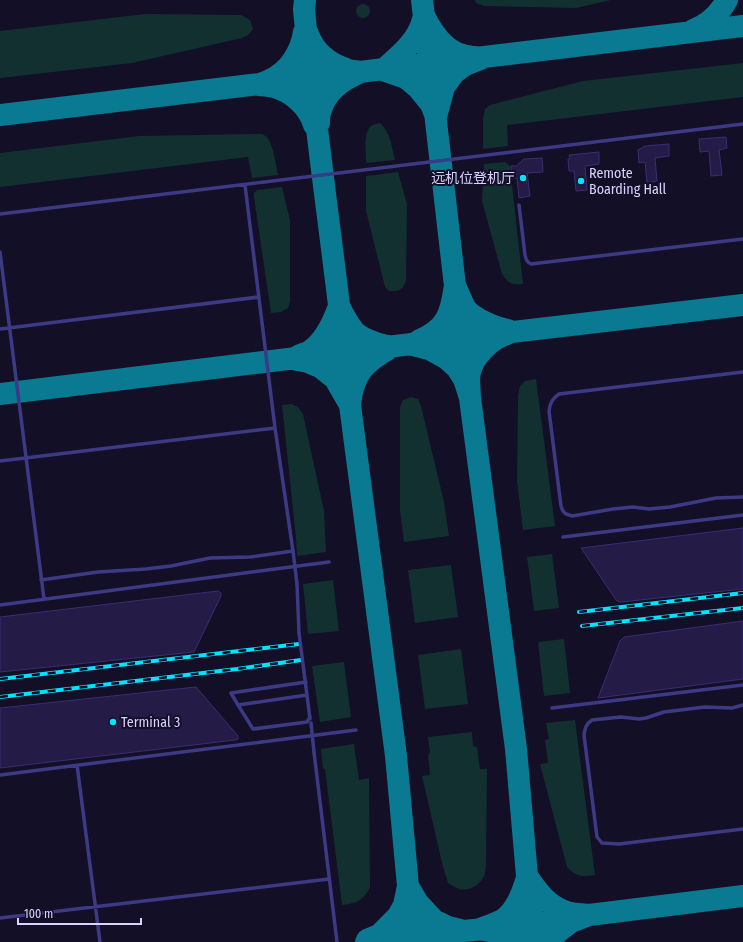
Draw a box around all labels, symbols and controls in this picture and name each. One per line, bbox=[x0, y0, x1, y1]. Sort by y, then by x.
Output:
place label: Remote Boarding Hall bbox=[589, 165, 666, 198]
place label: 远机位登机厅 bbox=[431, 170, 515, 187]
marker: 远机位登机厅 bbox=[518, 173, 528, 183]
marker: Remote Boarding Hall bbox=[576, 176, 586, 186]
place label: Terminal 3 bbox=[121, 714, 180, 731]
marker: Terminal 3 bbox=[108, 717, 118, 727]
scale bar bbox=[18, 900, 141, 926]
text: 100 m bbox=[24, 907, 53, 921]

